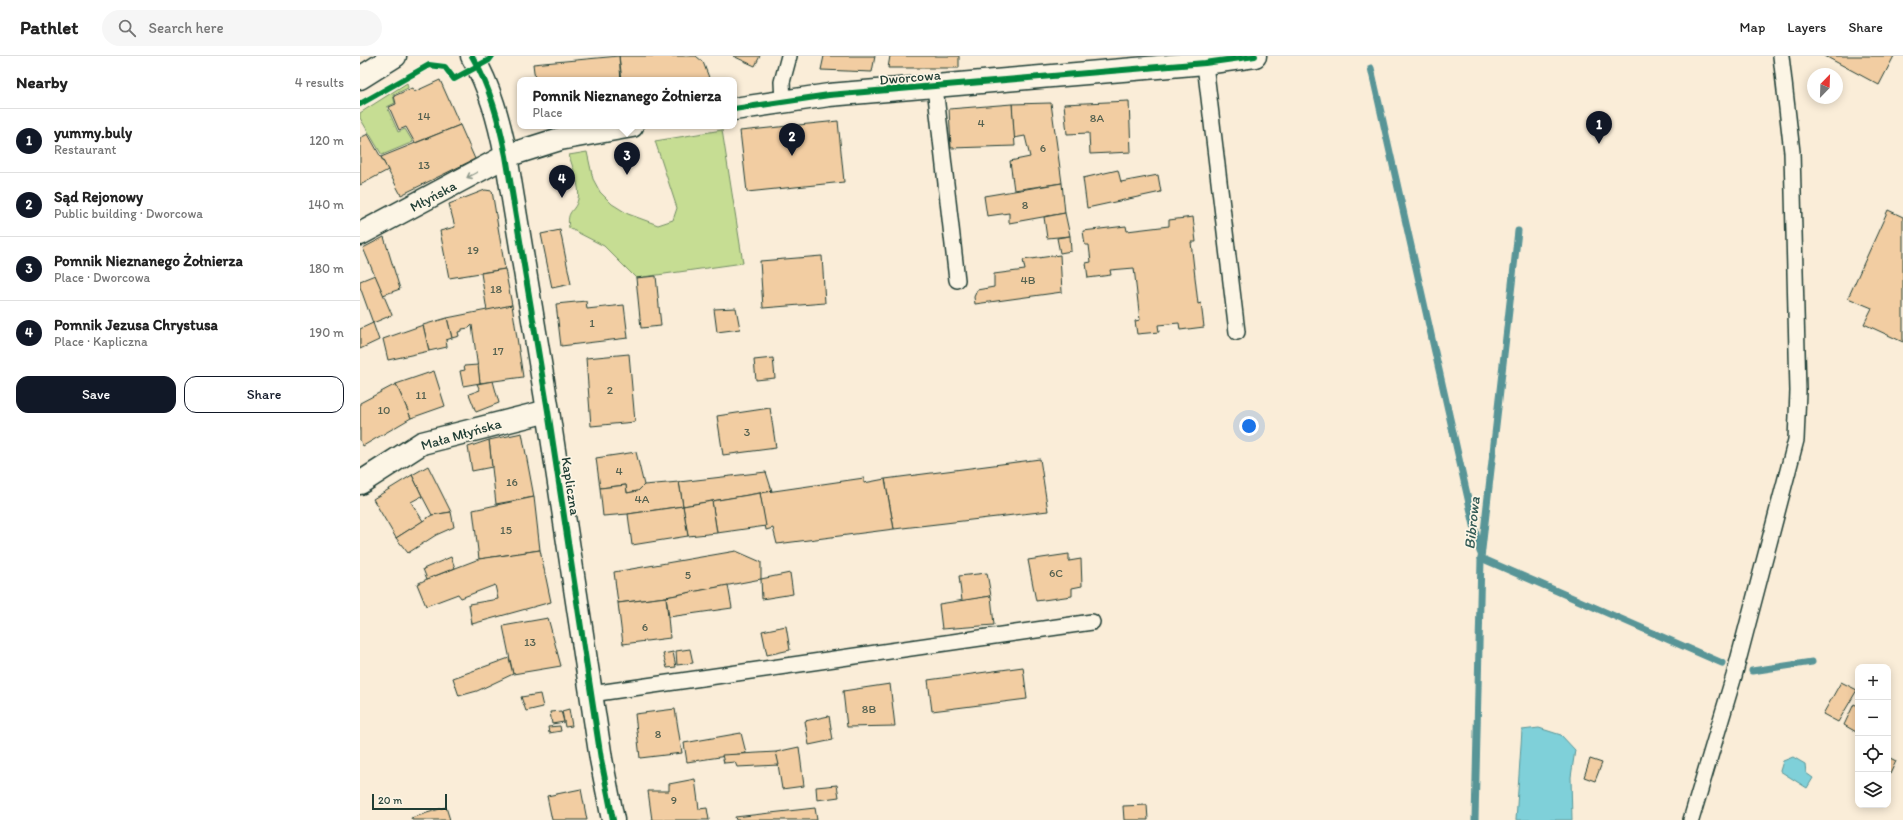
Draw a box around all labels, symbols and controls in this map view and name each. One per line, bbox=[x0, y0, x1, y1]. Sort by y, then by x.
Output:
search box bbox=[102, 10, 382, 46]
text: Pathlet bbox=[20, 16, 78, 39]
icon: search bbox=[116, 17, 138, 39]
text: Search here bbox=[148, 19, 224, 37]
text: Map bbox=[1740, 19, 1765, 36]
text: Layers bbox=[1787, 19, 1826, 36]
text: Share bbox=[1848, 19, 1883, 36]
street label: Dworcowa bbox=[879, 66, 942, 89]
north arrow bbox=[1807, 68, 1843, 104]
text: Nearby bbox=[16, 72, 68, 92]
text: 4 results bbox=[295, 75, 344, 90]
popup bbox=[517, 77, 737, 129]
text: Pomnik Nieznanego Żołnierza bbox=[533, 87, 721, 105]
text: Place bbox=[533, 105, 563, 120]
house number: 14 bbox=[418, 109, 430, 123]
house number: 8A bbox=[1090, 111, 1104, 125]
pin: 1 bbox=[1586, 111, 1612, 144]
house number: 4 bbox=[977, 116, 985, 130]
pin: 2 bbox=[779, 123, 805, 156]
text: yummy.buly bbox=[54, 124, 132, 142]
text: 1 bbox=[26, 133, 32, 148]
text: 120 m bbox=[309, 133, 344, 148]
house number: 6 bbox=[1040, 141, 1046, 155]
text: Restaurant bbox=[54, 142, 116, 157]
pin: 3 bbox=[614, 142, 640, 175]
house number: 13 bbox=[418, 158, 431, 172]
pin: 4 bbox=[549, 165, 575, 198]
one-way arrow bbox=[466, 172, 478, 180]
street label: Młyńska bbox=[407, 177, 460, 216]
text: Sąd Rejonowy bbox=[54, 188, 143, 206]
text: 2 bbox=[26, 197, 32, 212]
text: 140 m bbox=[308, 197, 344, 212]
house number: 8 bbox=[1022, 198, 1029, 212]
text: Public building · Dworcowa bbox=[54, 206, 203, 221]
house number: 19 bbox=[467, 243, 479, 257]
text: Pomnik Nieznanego Żołnierza bbox=[54, 252, 243, 270]
text: 3 bbox=[25, 261, 33, 276]
text: 180 m bbox=[309, 261, 344, 276]
text: Place · Dworcowa bbox=[54, 270, 150, 285]
house number: 4B bbox=[1021, 273, 1036, 287]
house number: 18 bbox=[490, 282, 502, 296]
text: Pomnik Jezusa Chrystusa bbox=[54, 316, 218, 334]
house number: 1 bbox=[589, 316, 595, 330]
text: 4 bbox=[25, 325, 33, 340]
text: 190 m bbox=[309, 325, 344, 340]
text: Place · Kapliczna bbox=[54, 334, 148, 349]
house number: 17 bbox=[492, 344, 504, 358]
button: Save bbox=[16, 376, 176, 413]
button: Share bbox=[184, 376, 344, 413]
house number: 2 bbox=[607, 383, 614, 397]
house number: 11 bbox=[415, 388, 427, 402]
house number: 10 bbox=[378, 403, 390, 417]
street label: Mała Młyńska bbox=[419, 415, 504, 454]
your location bbox=[1239, 416, 1259, 436]
house number: 3 bbox=[744, 425, 751, 439]
street label: Kapliczna bbox=[557, 456, 584, 517]
house number: 4 bbox=[615, 464, 623, 478]
house number: 16 bbox=[506, 475, 518, 489]
house number: 4A bbox=[635, 492, 650, 506]
water label: Bibrowa bbox=[1460, 496, 1484, 550]
house number: 15 bbox=[500, 523, 512, 537]
house number: 6C bbox=[1049, 566, 1063, 580]
house number: 5 bbox=[685, 568, 691, 582]
house number: 6 bbox=[642, 620, 648, 634]
house number: 13 bbox=[524, 635, 537, 649]
map controls bbox=[1855, 664, 1891, 808]
button: + bbox=[1855, 664, 1891, 700]
button: − bbox=[1855, 700, 1891, 736]
house number: 8B bbox=[862, 702, 876, 716]
house number: 8 bbox=[655, 727, 662, 741]
button: locate bbox=[1855, 736, 1891, 772]
button: layers bbox=[1855, 772, 1891, 808]
scale bar bbox=[372, 792, 447, 811]
house number: 9 bbox=[671, 793, 677, 807]
text: 20 m bbox=[378, 794, 402, 807]

